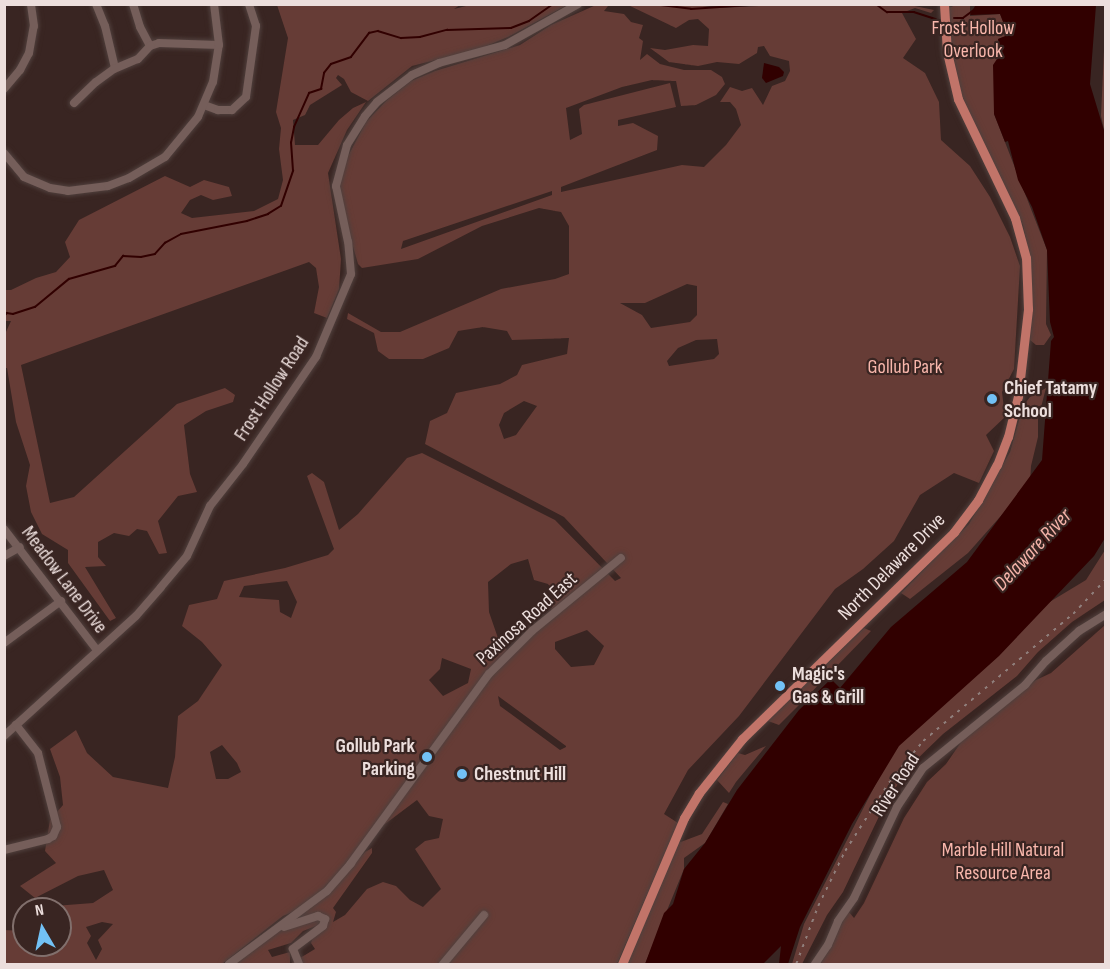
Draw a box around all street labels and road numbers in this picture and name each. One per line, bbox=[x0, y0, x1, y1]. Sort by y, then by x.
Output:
street label: Frost Hollow Road bbox=[229, 332, 315, 446]
street label: North Delaware Drive bbox=[833, 508, 951, 626]
street label: Meadow Lane Drive bbox=[16, 522, 112, 638]
street label: Paxinosa Road East bbox=[472, 567, 582, 671]
street label: River Road bbox=[867, 749, 925, 821]

